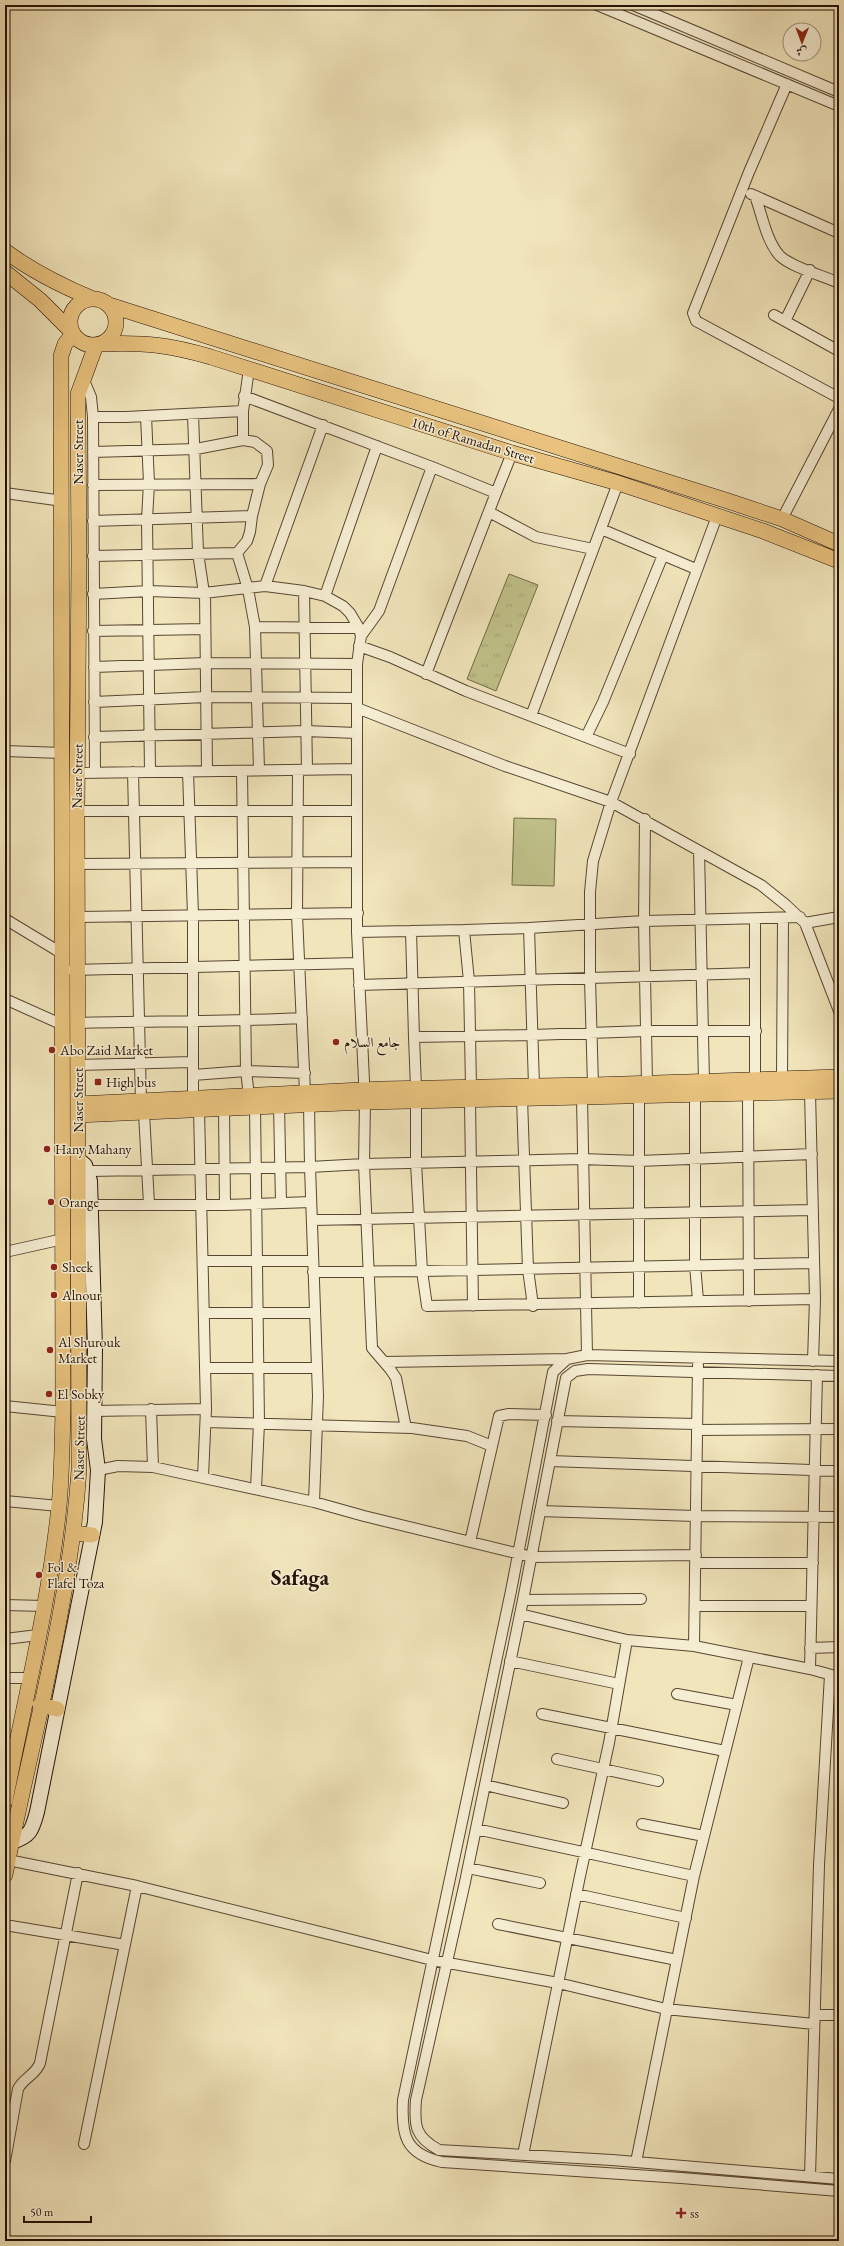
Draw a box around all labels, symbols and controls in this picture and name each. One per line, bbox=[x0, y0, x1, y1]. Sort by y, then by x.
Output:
north arrow bbox=[782, 22, 822, 62]
text: ش bbox=[796, 45, 807, 59]
street label: 10th of Ramadan Street bbox=[409, 413, 537, 467]
street label: Naser Street bbox=[69, 419, 87, 484]
street label: Naser Street bbox=[67, 743, 87, 809]
place label: جامع السلام bbox=[344, 1033, 400, 1056]
marker: جامع السلام bbox=[331, 1037, 341, 1047]
place label: Abo Zaid Market bbox=[59, 1041, 154, 1059]
marker: Abo Zaid Market bbox=[47, 1045, 57, 1055]
street label: Naser Street bbox=[69, 1067, 87, 1132]
place label: High bus bbox=[106, 1073, 156, 1091]
marker: High bus bbox=[93, 1077, 103, 1087]
place label: Hany Mahany bbox=[55, 1140, 132, 1158]
marker: Hany Mahany bbox=[42, 1144, 52, 1154]
place label: Orange bbox=[59, 1193, 99, 1211]
marker: Orange bbox=[46, 1197, 56, 1207]
place label: Sheek bbox=[62, 1258, 93, 1276]
marker: Sheek bbox=[49, 1262, 59, 1272]
place label: Alnour bbox=[61, 1286, 102, 1304]
marker: Alnour bbox=[49, 1290, 59, 1300]
place label: Al Shurouk Market bbox=[57, 1333, 121, 1367]
marker: Al Shurouk Market bbox=[45, 1345, 55, 1355]
place label: El Sobky bbox=[57, 1385, 105, 1403]
marker: El Sobky bbox=[44, 1389, 54, 1399]
street label: Naser Street bbox=[69, 1415, 89, 1481]
place label: Fol & Flafel Toza bbox=[47, 1558, 105, 1592]
district label: Safaga bbox=[271, 1563, 330, 1592]
marker: Fol & Flafel Toza bbox=[34, 1570, 44, 1580]
scale bar bbox=[24, 2198, 91, 2224]
text: 50 m bbox=[30, 2204, 54, 2220]
place label: ss bbox=[690, 2204, 700, 2222]
marker: ss bbox=[675, 2207, 687, 2219]

